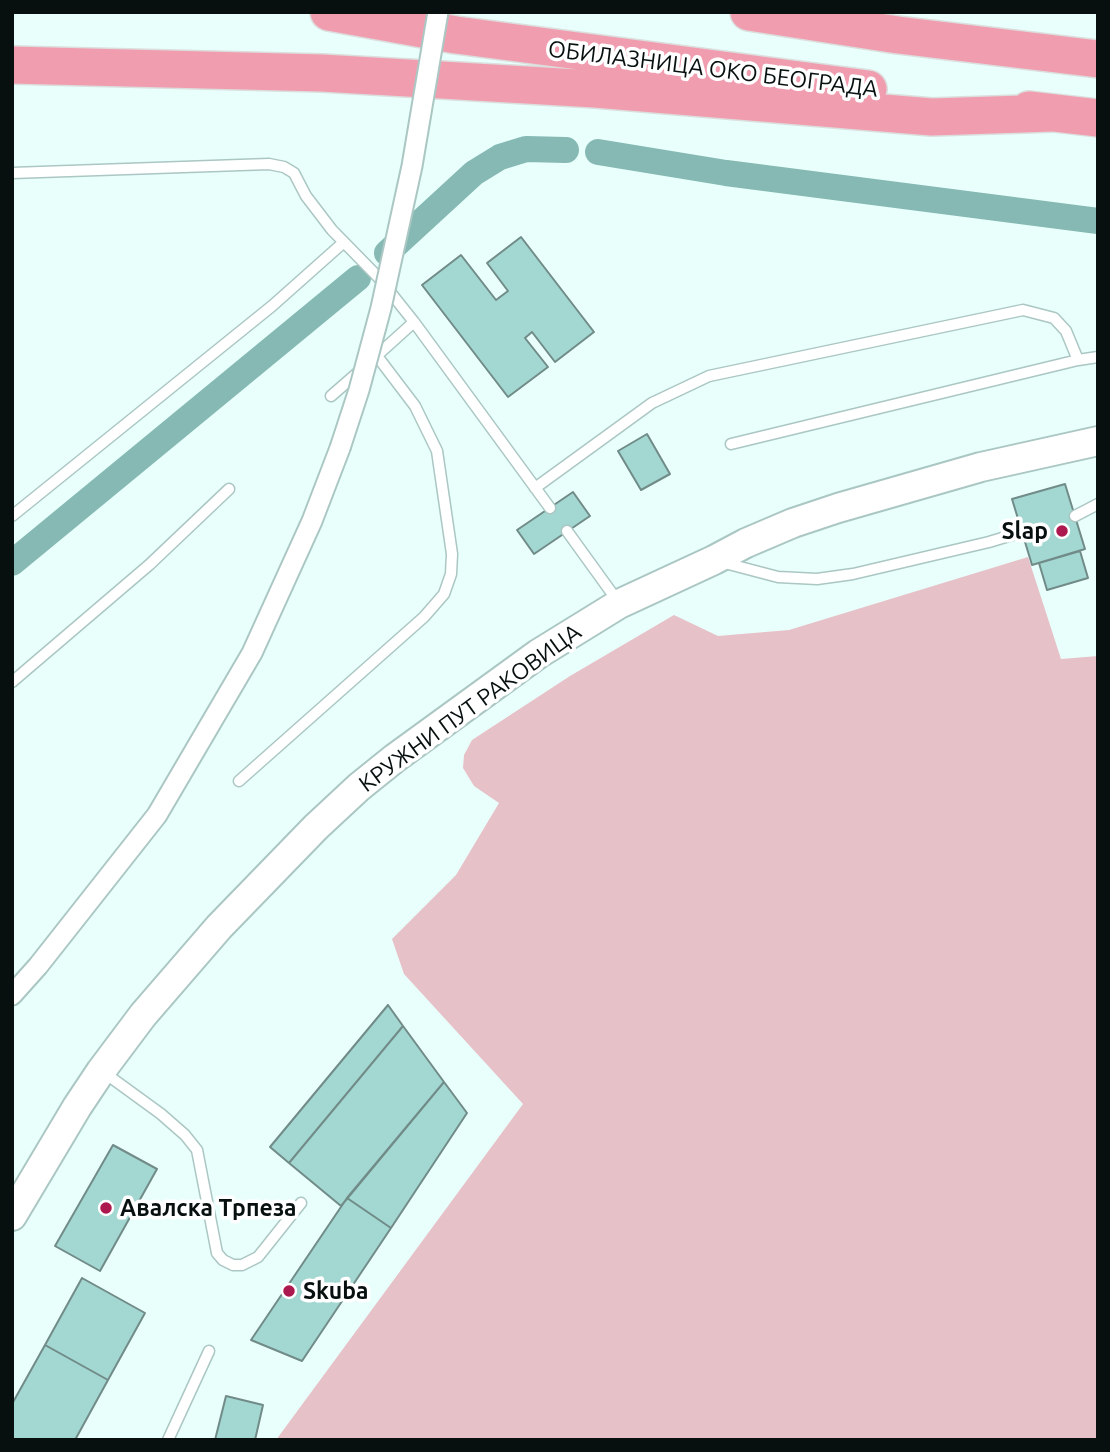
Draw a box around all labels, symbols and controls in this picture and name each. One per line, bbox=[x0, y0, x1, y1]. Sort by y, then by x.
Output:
street label: ОБИЛАЗНИЦА ОКО БЕОГРАДА bbox=[547, 35, 879, 103]
place label: Slap bbox=[1001, 517, 1048, 545]
marker: Slap bbox=[1054, 523, 1070, 539]
street label: КРУЖНИ ПУТ РАКОВИЦА bbox=[354, 618, 586, 798]
place label: Авалска Трпеза bbox=[120, 1194, 296, 1222]
marker: Авалска Трпеза bbox=[98, 1200, 114, 1216]
place label: Skuba bbox=[303, 1277, 369, 1305]
marker: Skuba bbox=[281, 1283, 297, 1299]

